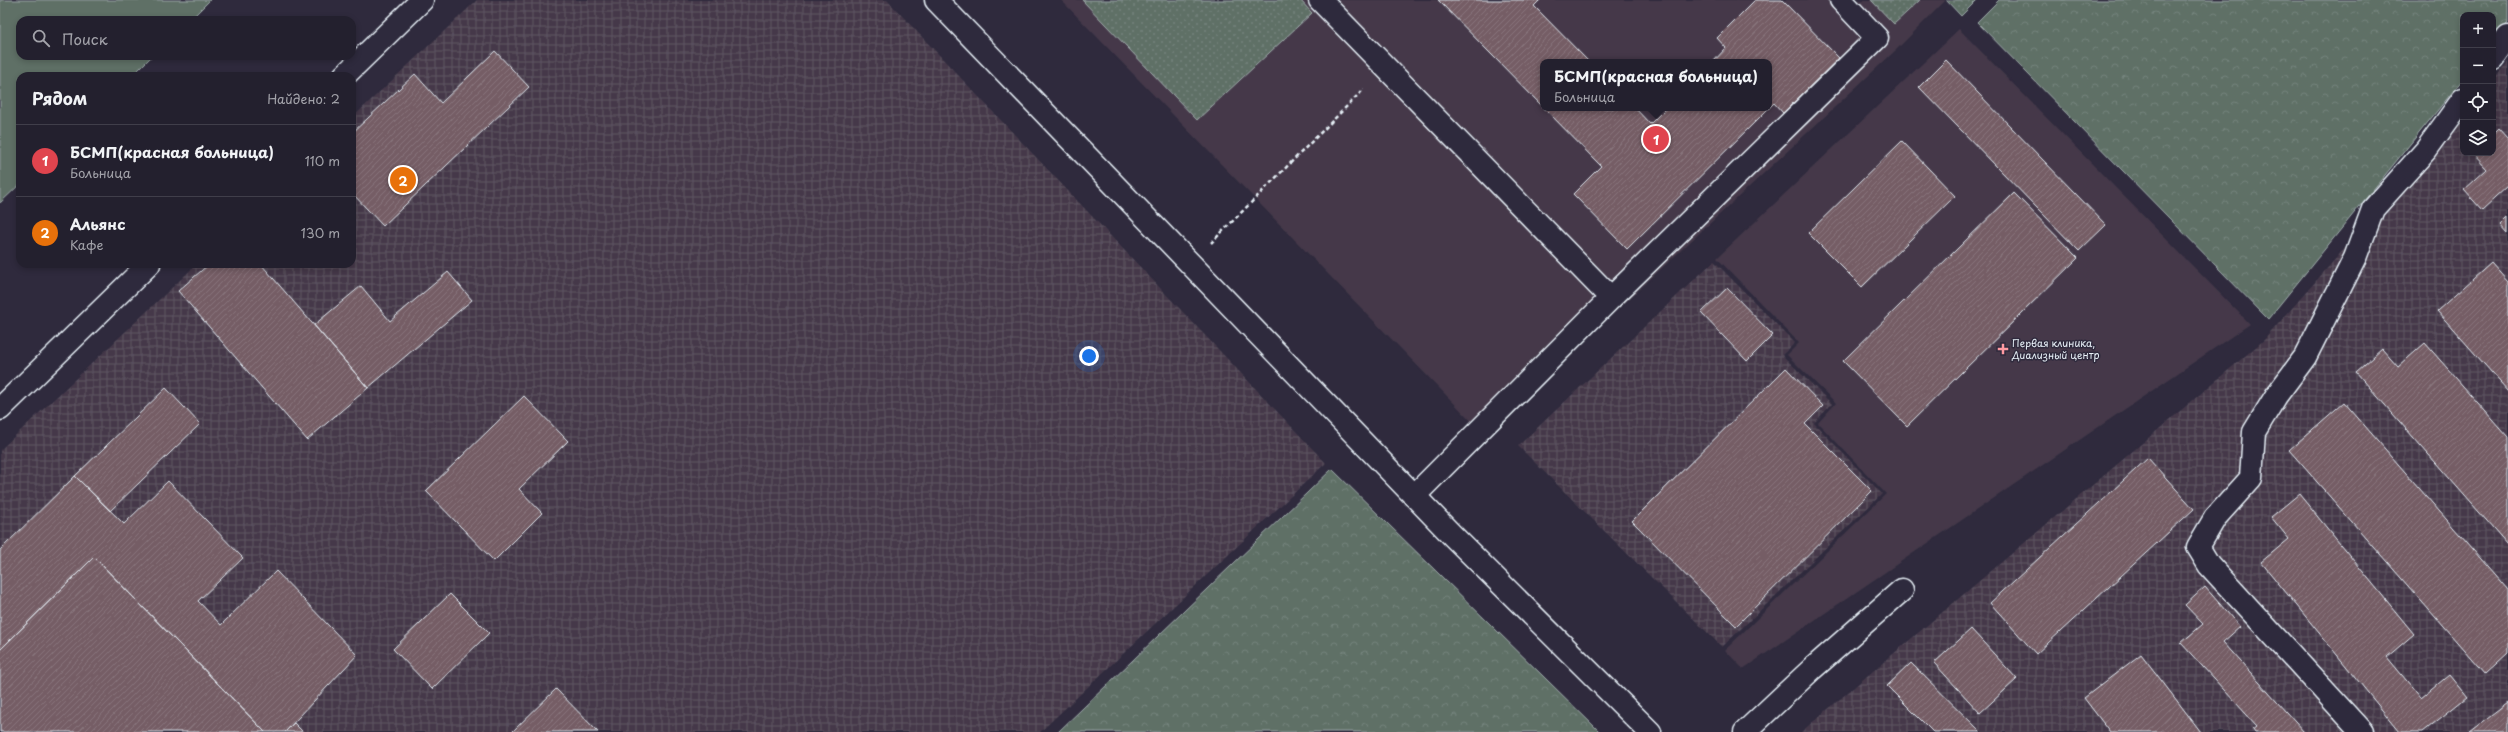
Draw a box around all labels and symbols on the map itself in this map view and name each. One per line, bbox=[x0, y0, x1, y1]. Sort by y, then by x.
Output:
pin: 1 bbox=[1643, 124, 1669, 154]
pin: 2 bbox=[390, 165, 416, 195]
place label: Первая клиника, Диализный центр bbox=[2011, 335, 2100, 362]
marker: Первая клиника, Диализный центр bbox=[1997, 343, 2009, 355]
your location bbox=[1079, 346, 1099, 366]

